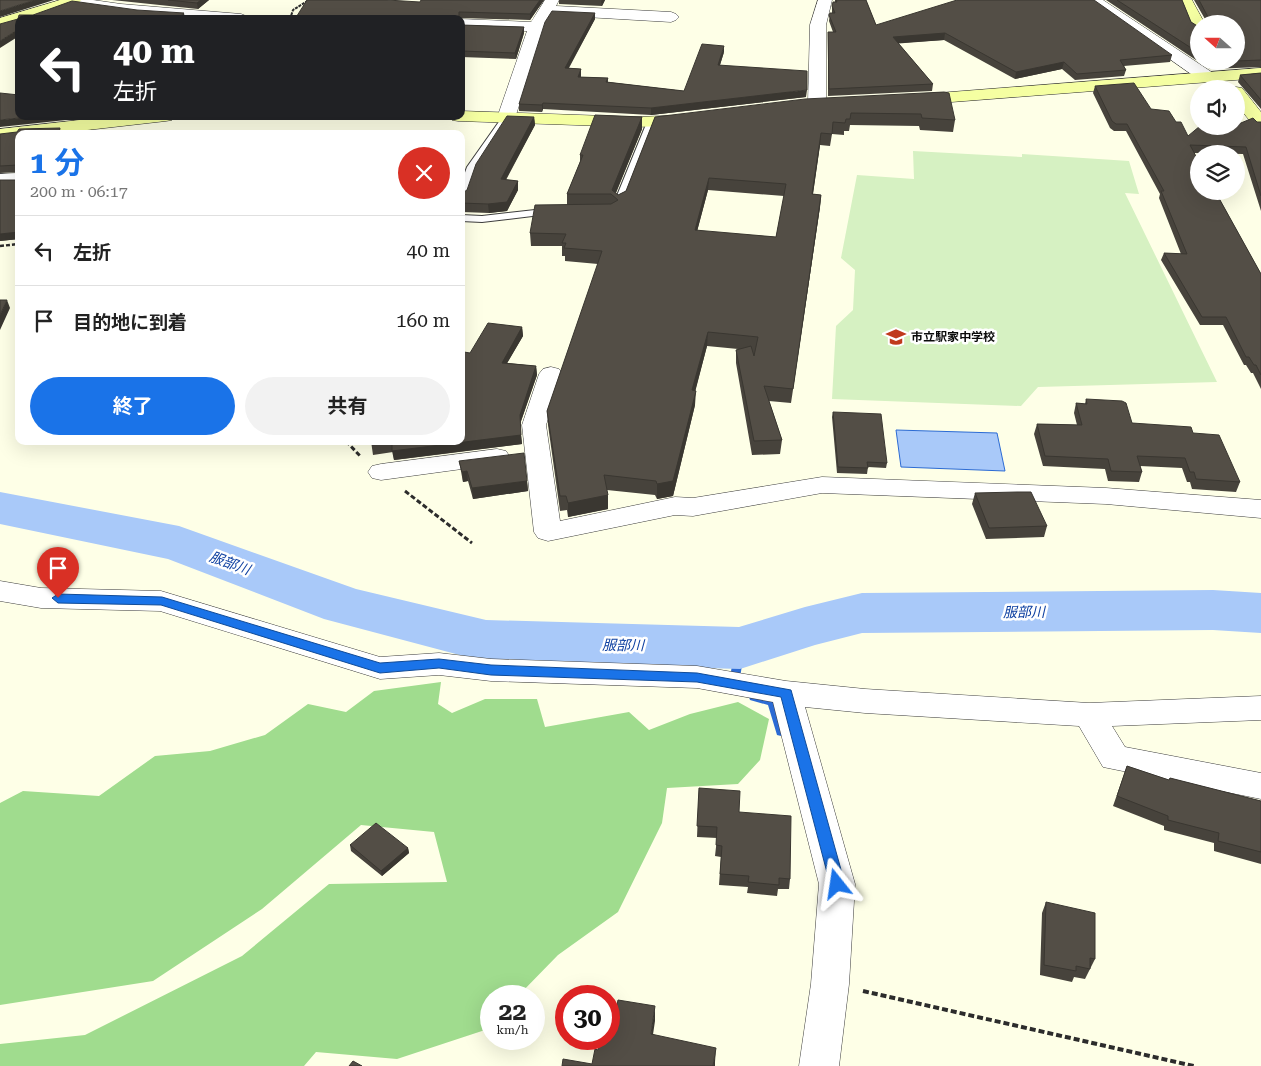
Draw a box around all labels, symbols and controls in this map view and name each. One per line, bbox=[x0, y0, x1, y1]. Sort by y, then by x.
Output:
north arrow bbox=[1190, 15, 1245, 70]
map controls bbox=[1190, 15, 1245, 200]
text: 40 m bbox=[113, 31, 195, 72]
icon: left bbox=[30, 35, 95, 100]
text: 左折 bbox=[113, 79, 157, 104]
button: sound bbox=[1190, 80, 1245, 135]
text: 1 分 bbox=[30, 145, 84, 180]
button: layers bbox=[1190, 145, 1245, 200]
button: close bbox=[398, 147, 450, 199]
text: 200 m · 06:17 bbox=[30, 182, 128, 201]
icon: left bbox=[30, 237, 58, 265]
text: 40 m bbox=[407, 239, 450, 262]
text: 左折 bbox=[73, 241, 111, 264]
icon: arrive bbox=[30, 307, 58, 335]
text: 160 m bbox=[396, 309, 450, 332]
text: 目的地に到着 bbox=[73, 311, 187, 334]
school or university icon: 市立駅家中学校 bbox=[885, 326, 907, 348]
place label: 市立駅家中学校 bbox=[911, 330, 995, 344]
button: 終了 bbox=[30, 377, 235, 435]
button: 共有 bbox=[245, 377, 450, 435]
pin bbox=[37, 547, 79, 598]
water label: 服部川 bbox=[208, 548, 254, 578]
icon: arrive bbox=[44, 554, 72, 582]
water label: 服部川 bbox=[1003, 604, 1047, 620]
water label: 服部川 bbox=[602, 637, 646, 653]
position arrow bbox=[810, 857, 862, 909]
speed limit sign: 30 bbox=[555, 985, 620, 1050]
text: 22 bbox=[498, 997, 527, 1026]
text: km/h bbox=[496, 1023, 529, 1037]

